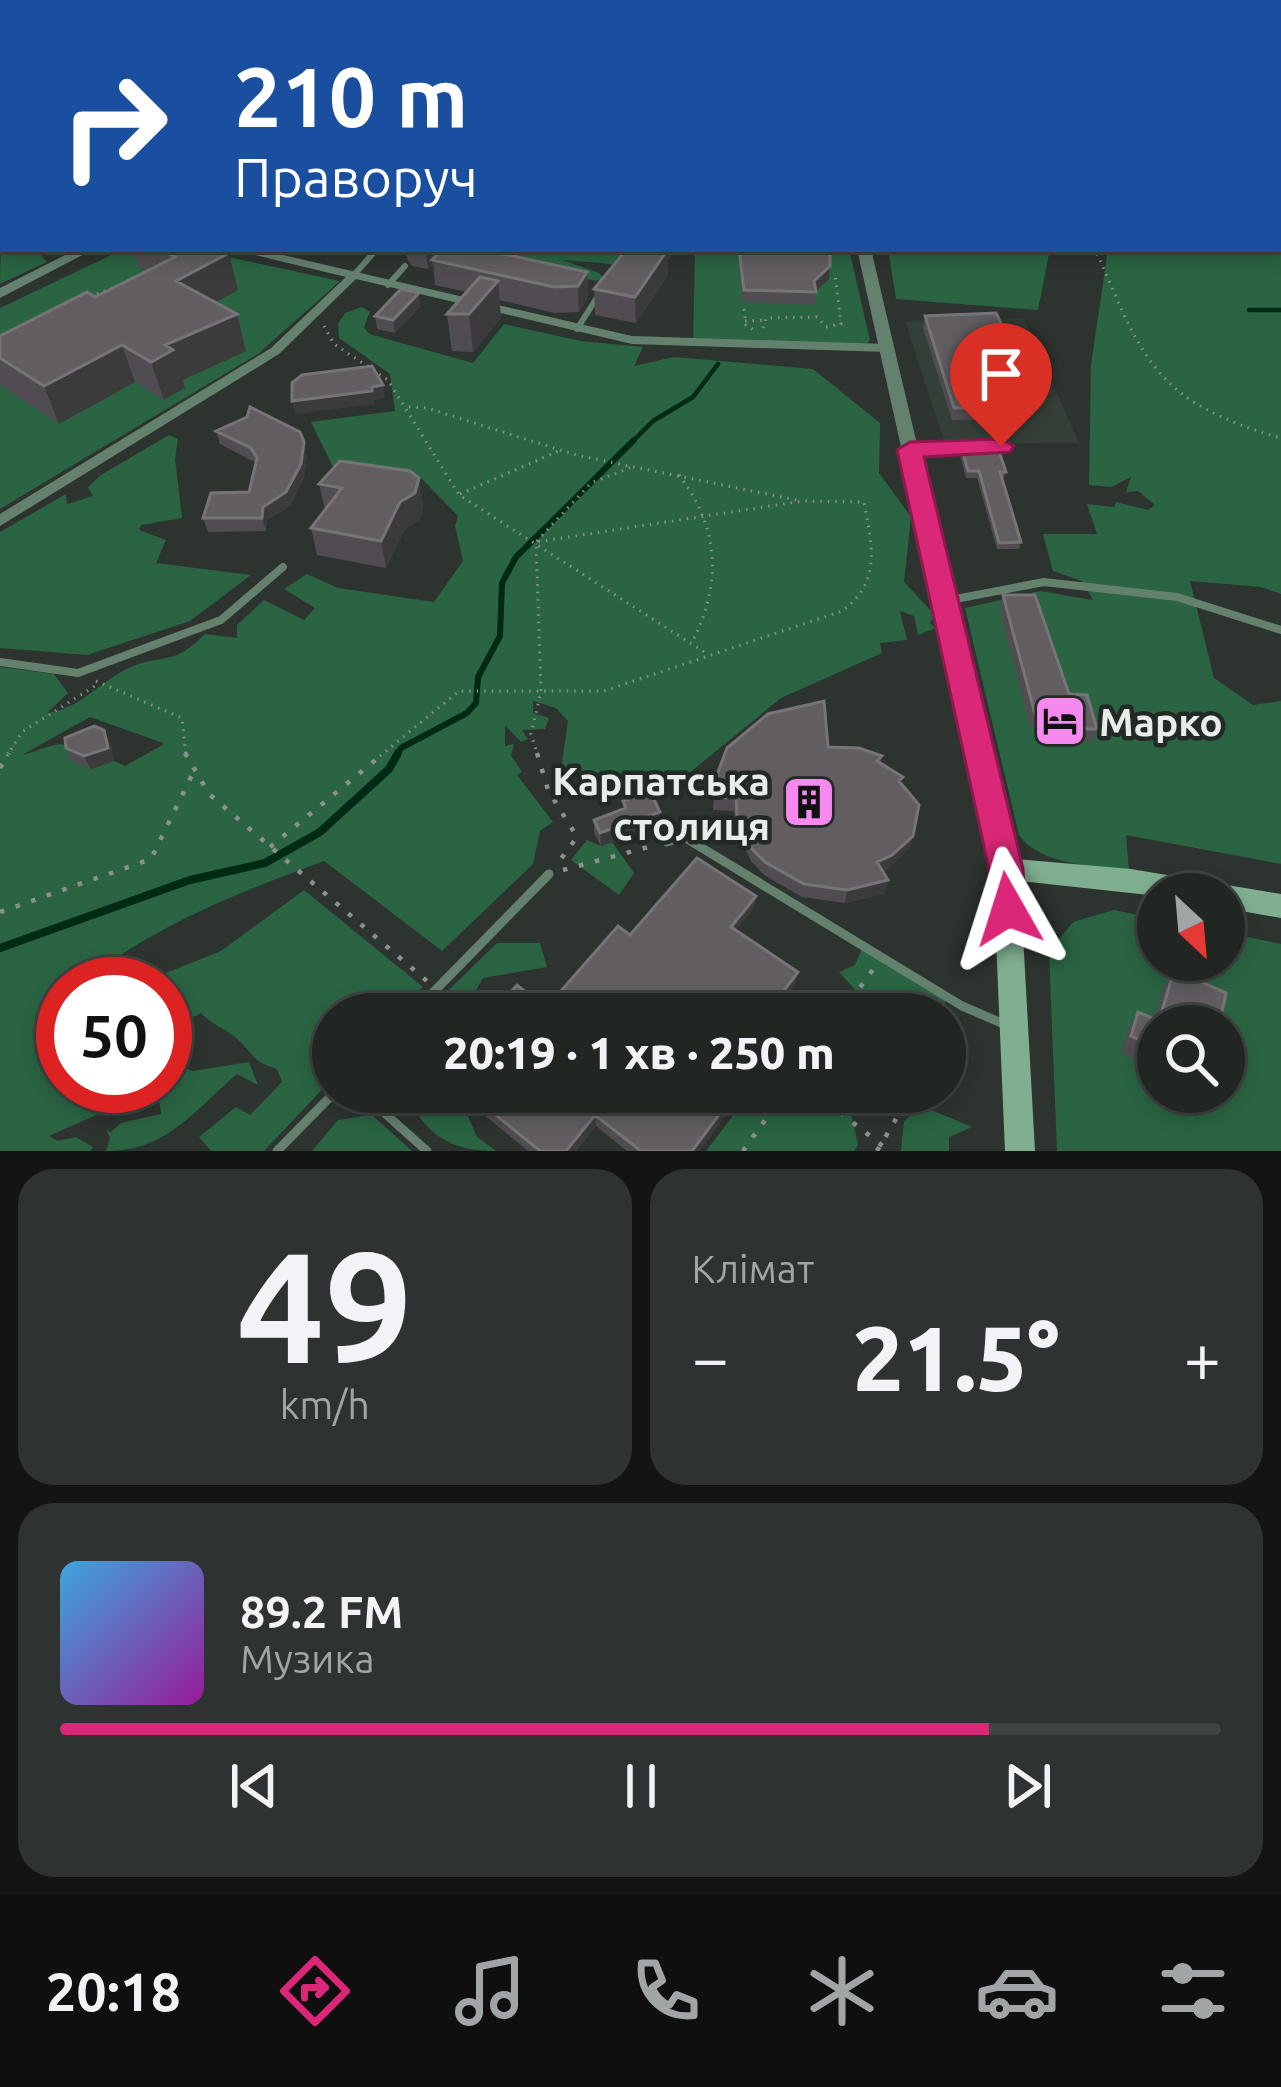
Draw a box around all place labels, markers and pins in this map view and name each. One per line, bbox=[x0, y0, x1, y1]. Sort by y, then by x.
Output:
pin bbox=[950, 323, 1052, 446]
hotel icon: Марко bbox=[1032, 693, 1088, 749]
place label: Марко bbox=[1099, 700, 1223, 743]
place label: Карпатська столиця bbox=[552, 759, 770, 847]
building icon: Карпатська столиця bbox=[781, 774, 837, 830]

